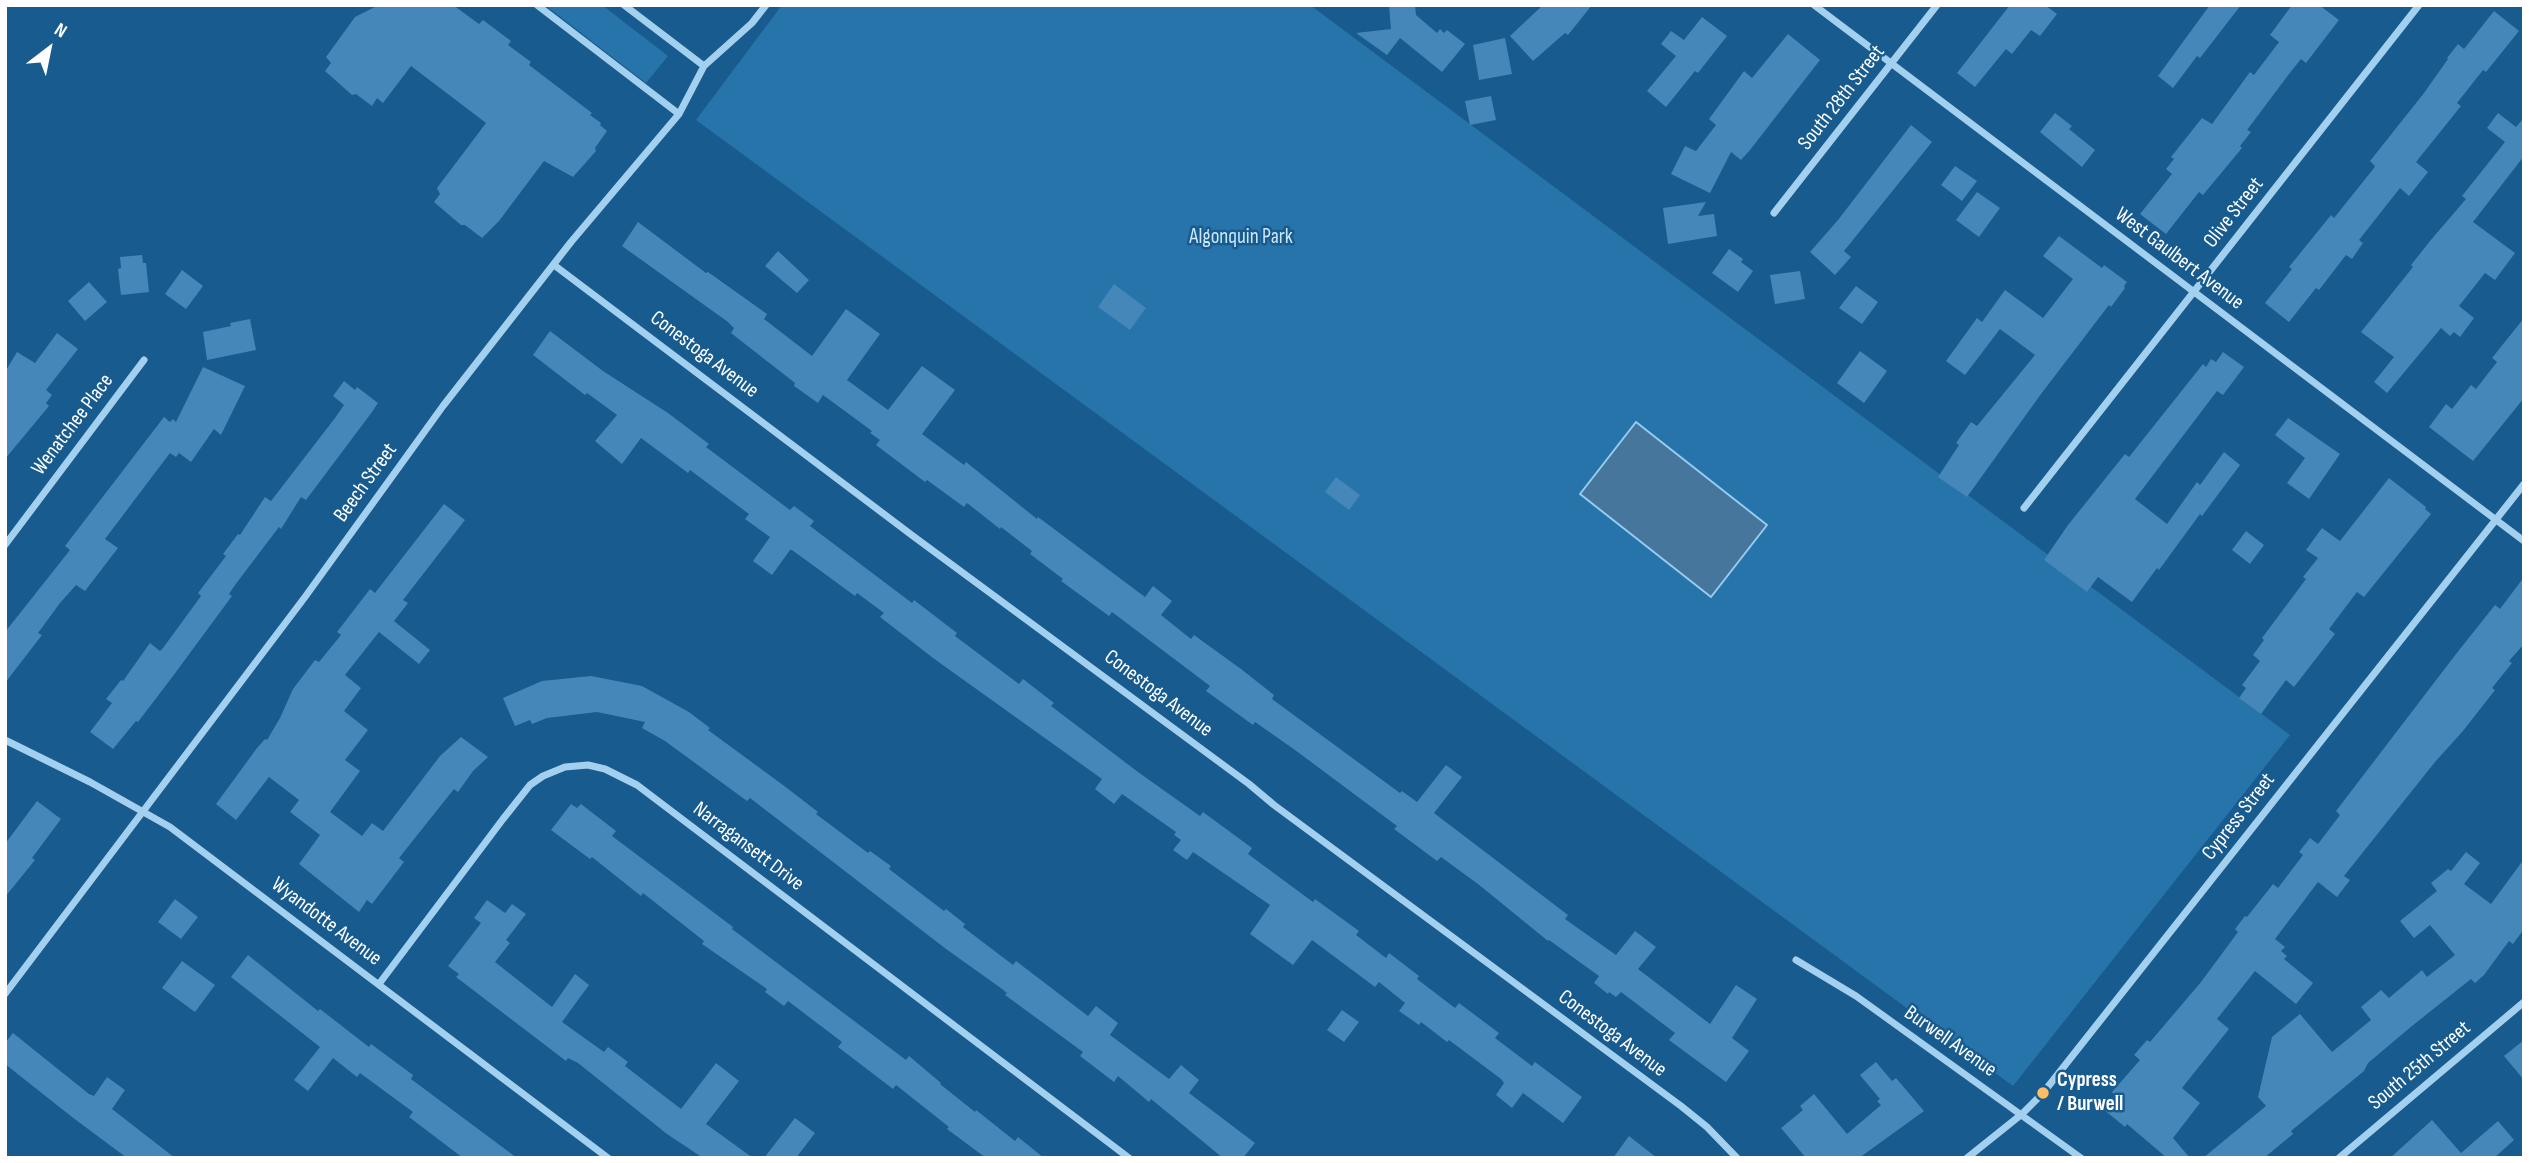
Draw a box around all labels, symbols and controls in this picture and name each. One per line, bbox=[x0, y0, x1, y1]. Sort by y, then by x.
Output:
north arrow bbox=[14, 14, 84, 84]
text: N bbox=[50, 18, 71, 43]
street label: South 28th Street bbox=[1793, 41, 1891, 155]
street label: Olive Street bbox=[2199, 173, 2269, 253]
street label: West Gaulbert Avenue bbox=[2110, 202, 2248, 316]
park label: Algonquin Park bbox=[1189, 225, 1293, 251]
street label: Conestoga Avenue bbox=[645, 306, 763, 404]
street label: Wenatchee Place bbox=[27, 369, 119, 481]
street label: Beech Street bbox=[329, 439, 403, 527]
street label: Conestoga Avenue bbox=[1099, 645, 1217, 743]
street label: Cypress Street bbox=[2197, 768, 2281, 866]
street label: Narragansett Drive bbox=[688, 797, 808, 897]
street label: Wyandotte Avenue bbox=[266, 872, 386, 972]
street label: Conestoga Avenue bbox=[1553, 985, 1671, 1083]
street label: Burwell Avenue bbox=[1899, 1001, 2001, 1083]
street label: South 25th Street bbox=[2364, 1016, 2476, 1116]
place label: Cypress / Burwell bbox=[2057, 1068, 2123, 1118]
marker: Cypress / Burwell bbox=[2035, 1085, 2051, 1101]

